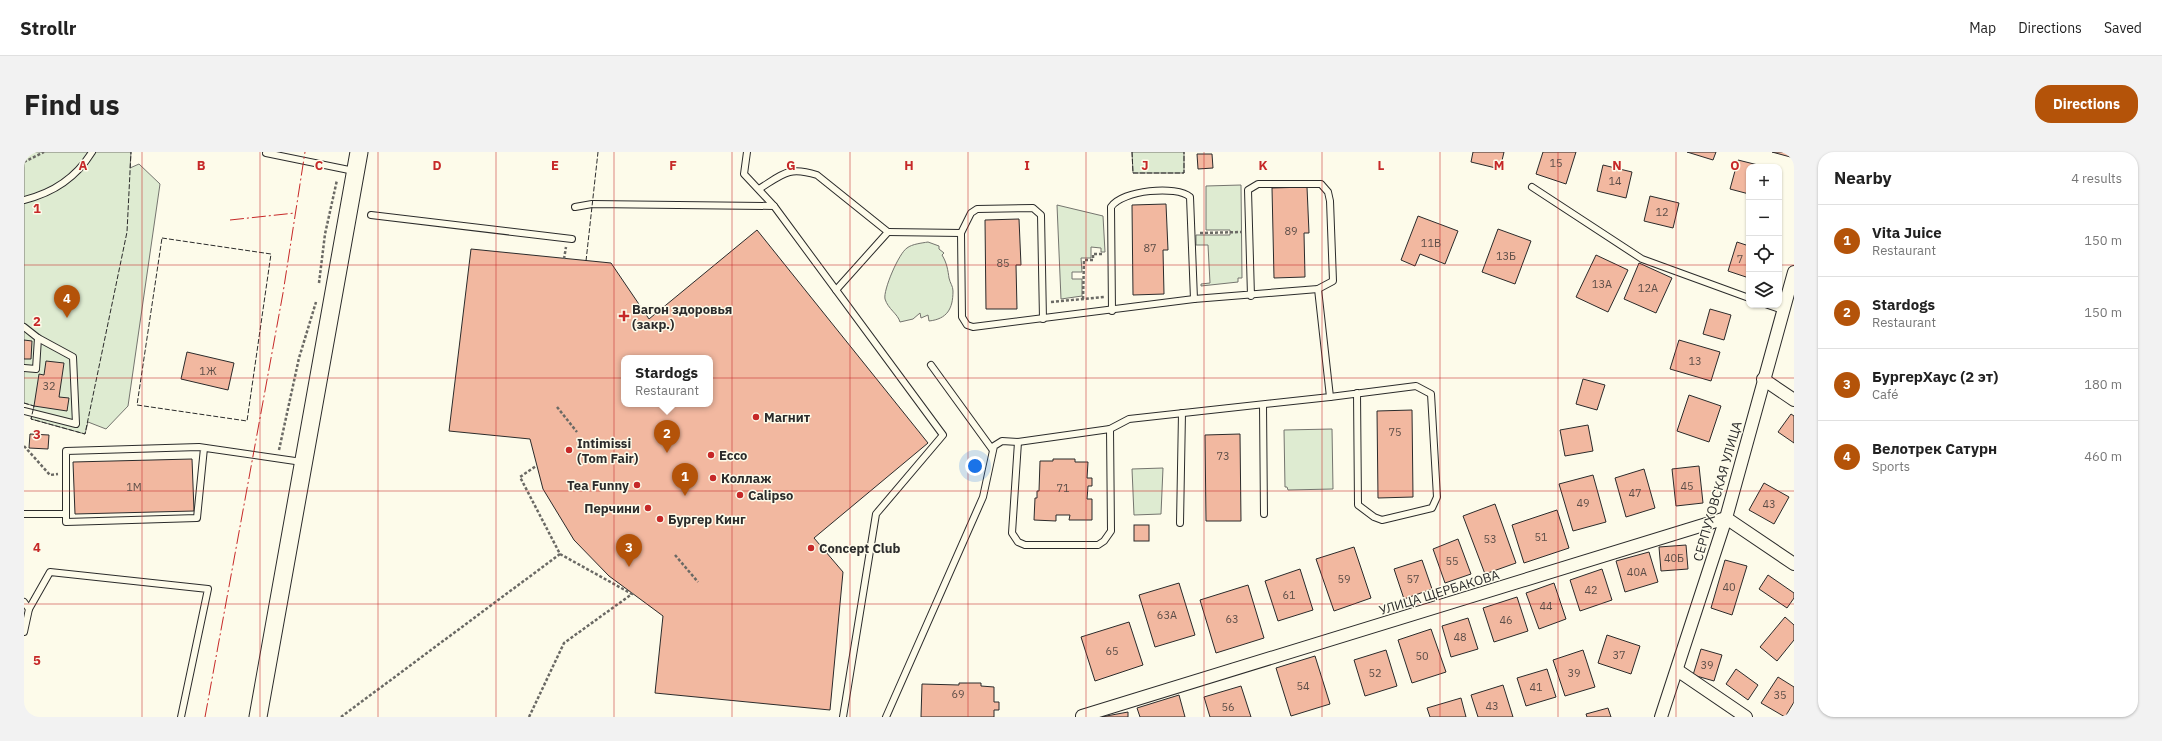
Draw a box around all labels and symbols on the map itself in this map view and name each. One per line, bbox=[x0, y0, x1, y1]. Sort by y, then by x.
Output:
house number: 15 bbox=[1549, 156, 1563, 170]
text: A bbox=[79, 157, 88, 174]
text: B bbox=[197, 157, 206, 174]
text: C bbox=[315, 157, 324, 174]
text: D bbox=[432, 157, 442, 174]
text: E bbox=[551, 157, 559, 174]
text: F bbox=[669, 157, 677, 174]
text: G bbox=[786, 157, 796, 174]
text: H bbox=[904, 157, 914, 174]
text: I bbox=[1024, 157, 1030, 174]
text: J bbox=[1141, 157, 1149, 174]
text: K bbox=[1258, 157, 1268, 174]
text: L bbox=[1378, 157, 1385, 174]
text: M bbox=[1494, 157, 1504, 174]
text: N bbox=[1612, 157, 1622, 174]
text: O bbox=[1730, 157, 1740, 174]
house number: 14 bbox=[1608, 174, 1622, 188]
text: 1 bbox=[33, 200, 41, 217]
house number: 12 bbox=[1655, 205, 1669, 219]
house number: 89 bbox=[1284, 224, 1298, 238]
house number: 11В bbox=[1421, 236, 1441, 250]
house number: 87 bbox=[1143, 241, 1157, 255]
house number: 13Б bbox=[1496, 249, 1516, 263]
house number: 7 bbox=[1737, 252, 1743, 266]
house number: 85 bbox=[996, 256, 1010, 270]
house number: 13А bbox=[1592, 277, 1612, 291]
house number: 12А bbox=[1638, 281, 1658, 295]
pin: 4 bbox=[54, 285, 80, 318]
place label: Вагон здоровья (закр.) bbox=[632, 301, 732, 333]
marker: Вагон здоровья (закр.) bbox=[619, 311, 629, 321]
text: 2 bbox=[33, 313, 41, 330]
house number: 13 bbox=[1688, 354, 1702, 368]
house number: 1Ж bbox=[199, 364, 217, 378]
house number: 32 bbox=[42, 379, 56, 393]
place label: Магнит bbox=[764, 409, 811, 426]
marker: Магнит bbox=[751, 412, 761, 422]
street label: СЕРПУХОВСКАЯ УЛИЦА bbox=[1689, 418, 1746, 563]
pin: 2 bbox=[654, 420, 680, 453]
house number: 75 bbox=[1388, 425, 1402, 439]
text: 3 bbox=[33, 426, 41, 443]
place label: Intimissi (Tom Fair) bbox=[577, 435, 638, 467]
marker: Intimissi (Tom Fair) bbox=[564, 445, 574, 455]
place label: Ecco bbox=[719, 447, 747, 464]
house number: 73 bbox=[1216, 449, 1230, 463]
marker: Ecco bbox=[706, 450, 716, 460]
your location bbox=[965, 456, 985, 476]
pin: 1 bbox=[672, 463, 698, 496]
place label: Коллаж bbox=[721, 470, 771, 487]
marker: Коллаж bbox=[708, 473, 718, 483]
place label: Tea Funny bbox=[567, 477, 629, 494]
house number: 45 bbox=[1680, 479, 1694, 493]
house number: 1М bbox=[126, 480, 142, 494]
marker: Tea Funny bbox=[632, 480, 642, 490]
house number: 71 bbox=[1056, 481, 1070, 495]
house number: 47 bbox=[1628, 486, 1642, 500]
place label: Calipso bbox=[748, 487, 793, 504]
marker: Calipso bbox=[735, 490, 745, 500]
house number: 49 bbox=[1576, 496, 1590, 510]
house number: 43 bbox=[1762, 497, 1776, 511]
place label: Перчини bbox=[584, 500, 640, 517]
marker: Перчини bbox=[643, 503, 653, 513]
place label: Бургер Кинг bbox=[668, 511, 746, 528]
marker: Бургер Кинг bbox=[655, 514, 665, 524]
house number: 51 bbox=[1534, 530, 1548, 544]
house number: 53 bbox=[1483, 532, 1497, 546]
pin: 3 bbox=[616, 534, 642, 567]
text: 4 bbox=[33, 539, 41, 556]
place label: Concept Club bbox=[819, 540, 901, 557]
marker: Concept Club bbox=[806, 543, 816, 553]
house number: 40Б bbox=[1664, 551, 1684, 565]
house number: 55 bbox=[1445, 554, 1459, 568]
house number: 40А bbox=[1627, 565, 1647, 579]
street label: УЛИЦА ЩЕРБАКОВА bbox=[1377, 566, 1502, 619]
house number: 59 bbox=[1337, 572, 1351, 586]
house number: 57 bbox=[1406, 572, 1420, 586]
house number: 40 bbox=[1722, 580, 1736, 594]
house number: 42 bbox=[1584, 583, 1598, 597]
house number: 61 bbox=[1282, 588, 1296, 602]
house number: 44 bbox=[1539, 599, 1553, 613]
house number: 63А bbox=[1157, 608, 1177, 622]
house number: 63 bbox=[1225, 612, 1239, 626]
house number: 46 bbox=[1499, 613, 1513, 627]
house number: 48 bbox=[1453, 630, 1467, 644]
house number: 65 bbox=[1105, 644, 1119, 658]
house number: 37 bbox=[1612, 648, 1626, 662]
house number: 50 bbox=[1415, 649, 1429, 663]
text: 5 bbox=[33, 652, 41, 669]
house number: 39 bbox=[1700, 658, 1714, 672]
house number: 52 bbox=[1368, 666, 1382, 680]
house number: 39 bbox=[1567, 666, 1581, 680]
house number: 54 bbox=[1296, 679, 1310, 693]
house number: 41 bbox=[1529, 680, 1543, 694]
house number: 69 bbox=[951, 687, 965, 701]
house number: 35 bbox=[1773, 688, 1787, 702]
house number: 43 bbox=[1485, 699, 1499, 713]
house number: 56 bbox=[1221, 700, 1235, 714]

